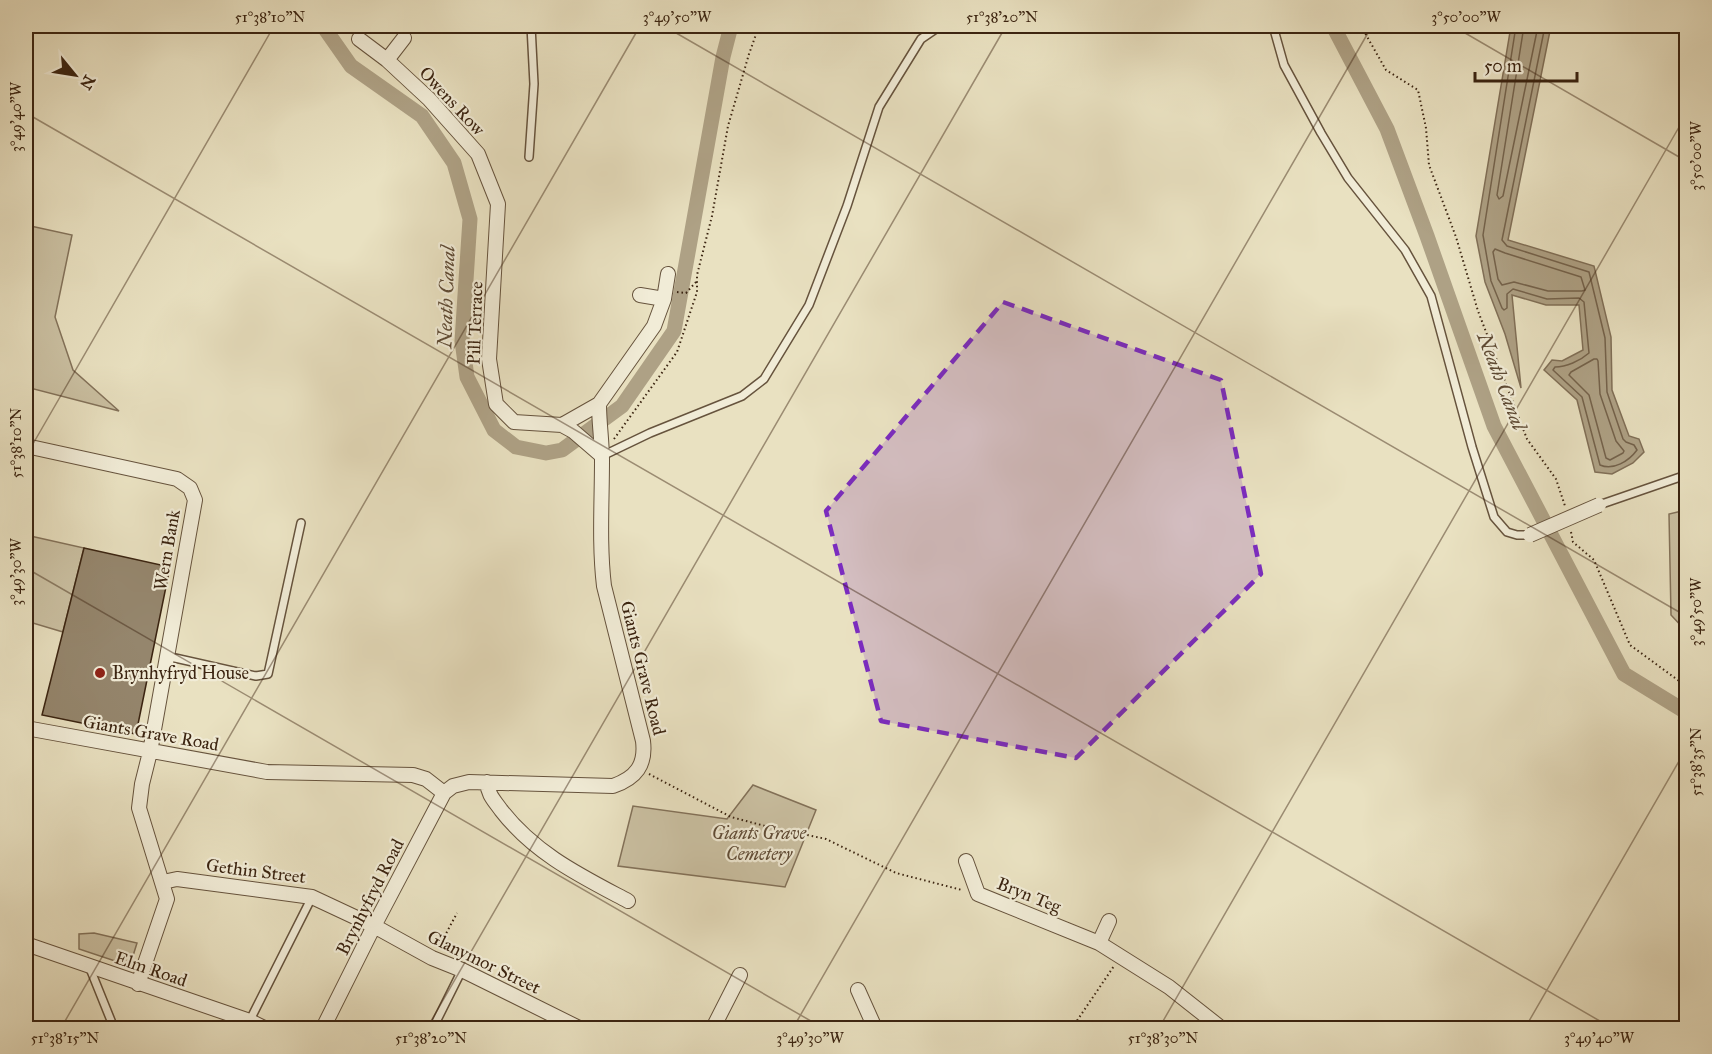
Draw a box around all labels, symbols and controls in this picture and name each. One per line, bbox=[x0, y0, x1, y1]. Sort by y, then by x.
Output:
text: 51°38'10"N bbox=[235, 8, 305, 26]
text: 3°49'50"W bbox=[643, 8, 712, 26]
text: 51°38'20"N bbox=[966, 8, 1038, 26]
text: 3°50'00"W bbox=[1431, 8, 1502, 26]
north arrow bbox=[45, 45, 105, 105]
scale bar bbox=[1475, 45, 1577, 83]
text: 50 m bbox=[1484, 55, 1522, 77]
street label: Owens Row bbox=[414, 62, 490, 140]
text: N bbox=[76, 72, 99, 93]
text: 3°49'40"W bbox=[7, 81, 25, 152]
text: 3°50'00"W bbox=[1687, 120, 1705, 191]
water label: Neath Canal bbox=[432, 244, 460, 350]
street label: Pill Terrace bbox=[463, 281, 487, 365]
water label: Neath Canal bbox=[1472, 328, 1532, 435]
text: 51°38'10"N bbox=[7, 408, 25, 478]
street label: Wern Bank bbox=[149, 507, 185, 592]
text: 3°49'30"W bbox=[7, 537, 25, 606]
text: 3°49'50"W bbox=[1687, 577, 1705, 646]
street label: Giants Grave Road bbox=[616, 599, 670, 737]
place label: Brynhyfryd House bbox=[112, 662, 249, 684]
marker: Brynhyfryd House bbox=[93, 666, 107, 680]
street label: Giants Grave Road bbox=[81, 710, 221, 756]
text: 51°38'35"N bbox=[1687, 727, 1705, 796]
park label: Giants Grave Cemetery bbox=[712, 822, 808, 865]
street label: Brynhyfryd Road bbox=[331, 835, 409, 959]
street label: Gethin Street bbox=[205, 854, 308, 888]
street label: Bryn Teg bbox=[993, 872, 1065, 919]
street label: Glanymor Street bbox=[424, 925, 545, 999]
street label: Elm Road bbox=[112, 946, 190, 992]
text: 51°38'15"N bbox=[31, 1029, 100, 1047]
text: 51°38'20"N bbox=[395, 1029, 467, 1047]
text: 3°49'30"W bbox=[776, 1029, 845, 1047]
text: 51°38'30"N bbox=[1128, 1029, 1199, 1047]
text: 3°49'40"W bbox=[1564, 1029, 1635, 1047]

